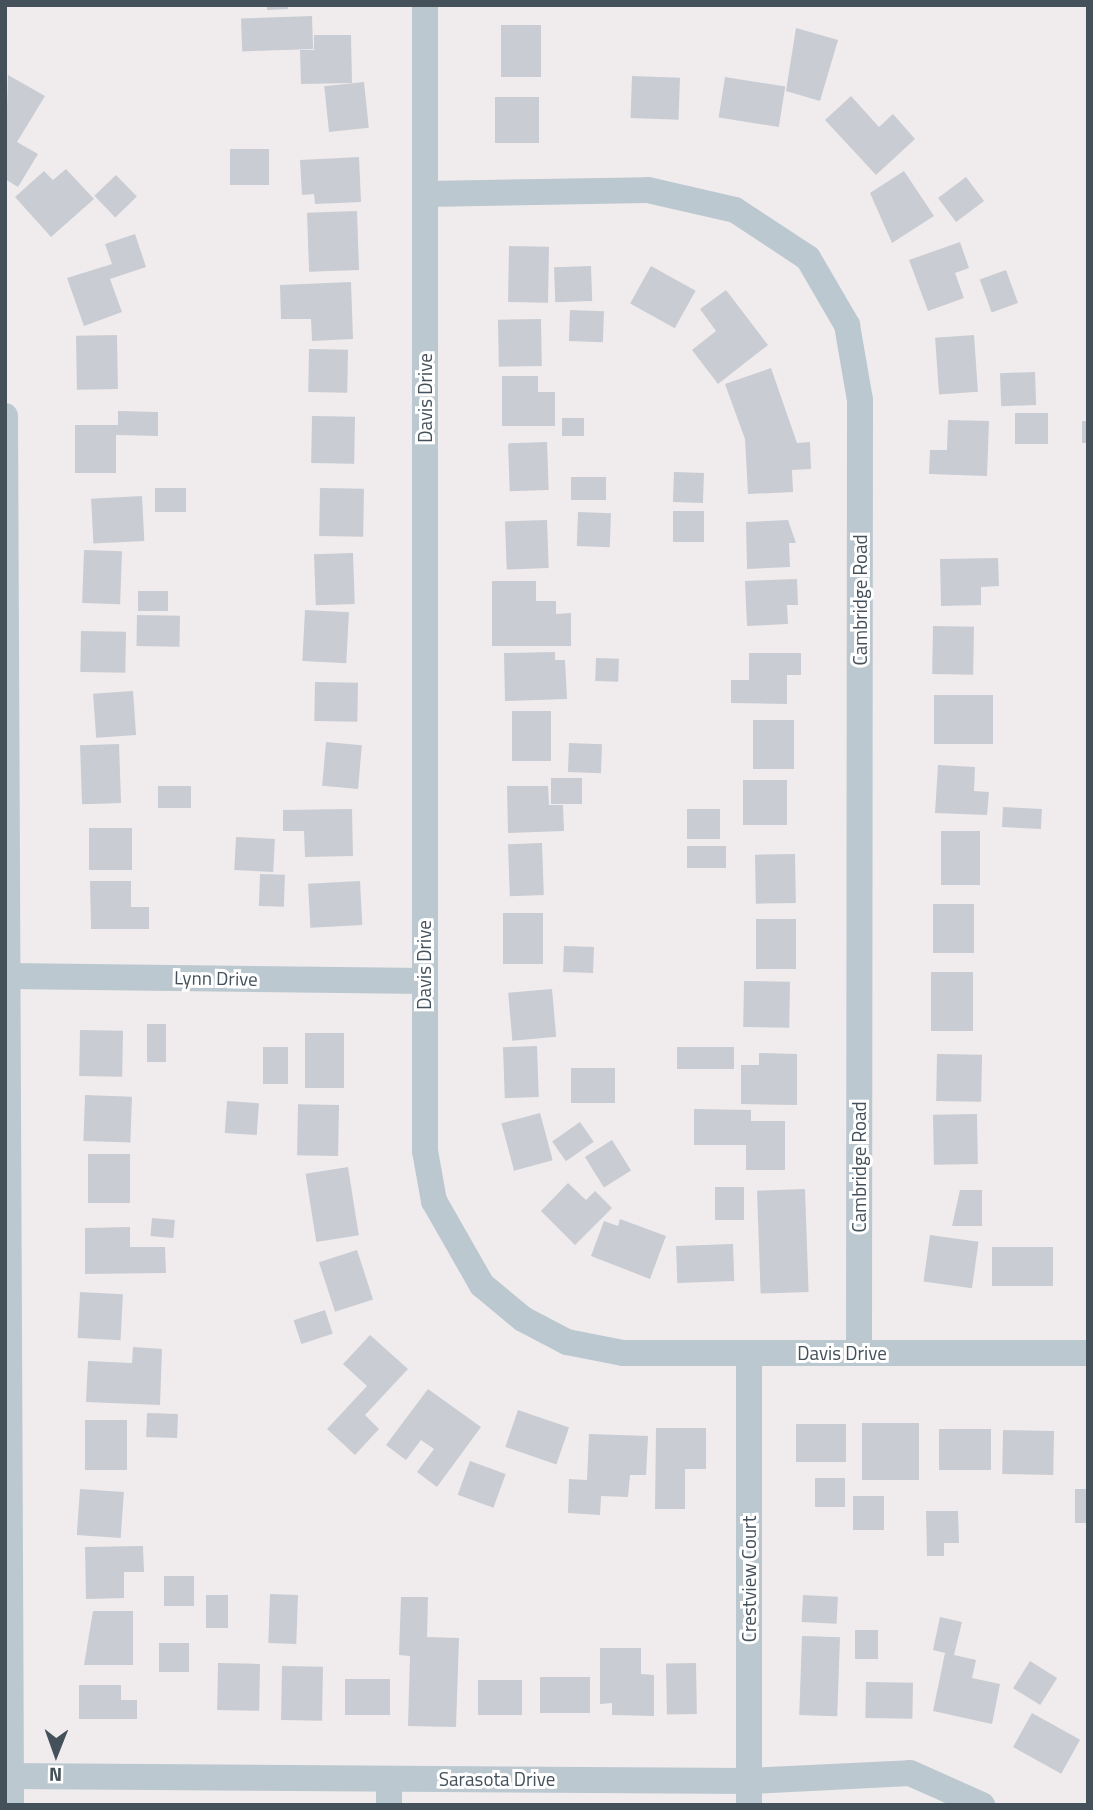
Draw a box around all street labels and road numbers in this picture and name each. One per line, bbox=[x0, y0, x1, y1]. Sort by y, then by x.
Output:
street label: Davis Drive bbox=[414, 353, 436, 443]
street label: Cambridge Road bbox=[849, 534, 871, 666]
street label: Davis Drive bbox=[413, 920, 435, 1010]
street label: Lynn Drive bbox=[174, 966, 258, 990]
street label: Cambridge Road bbox=[848, 1101, 870, 1233]
street label: Davis Drive bbox=[797, 1342, 887, 1364]
street label: Crestview Court bbox=[738, 1516, 760, 1642]
street label: Sarasota Drive bbox=[439, 1768, 555, 1790]

